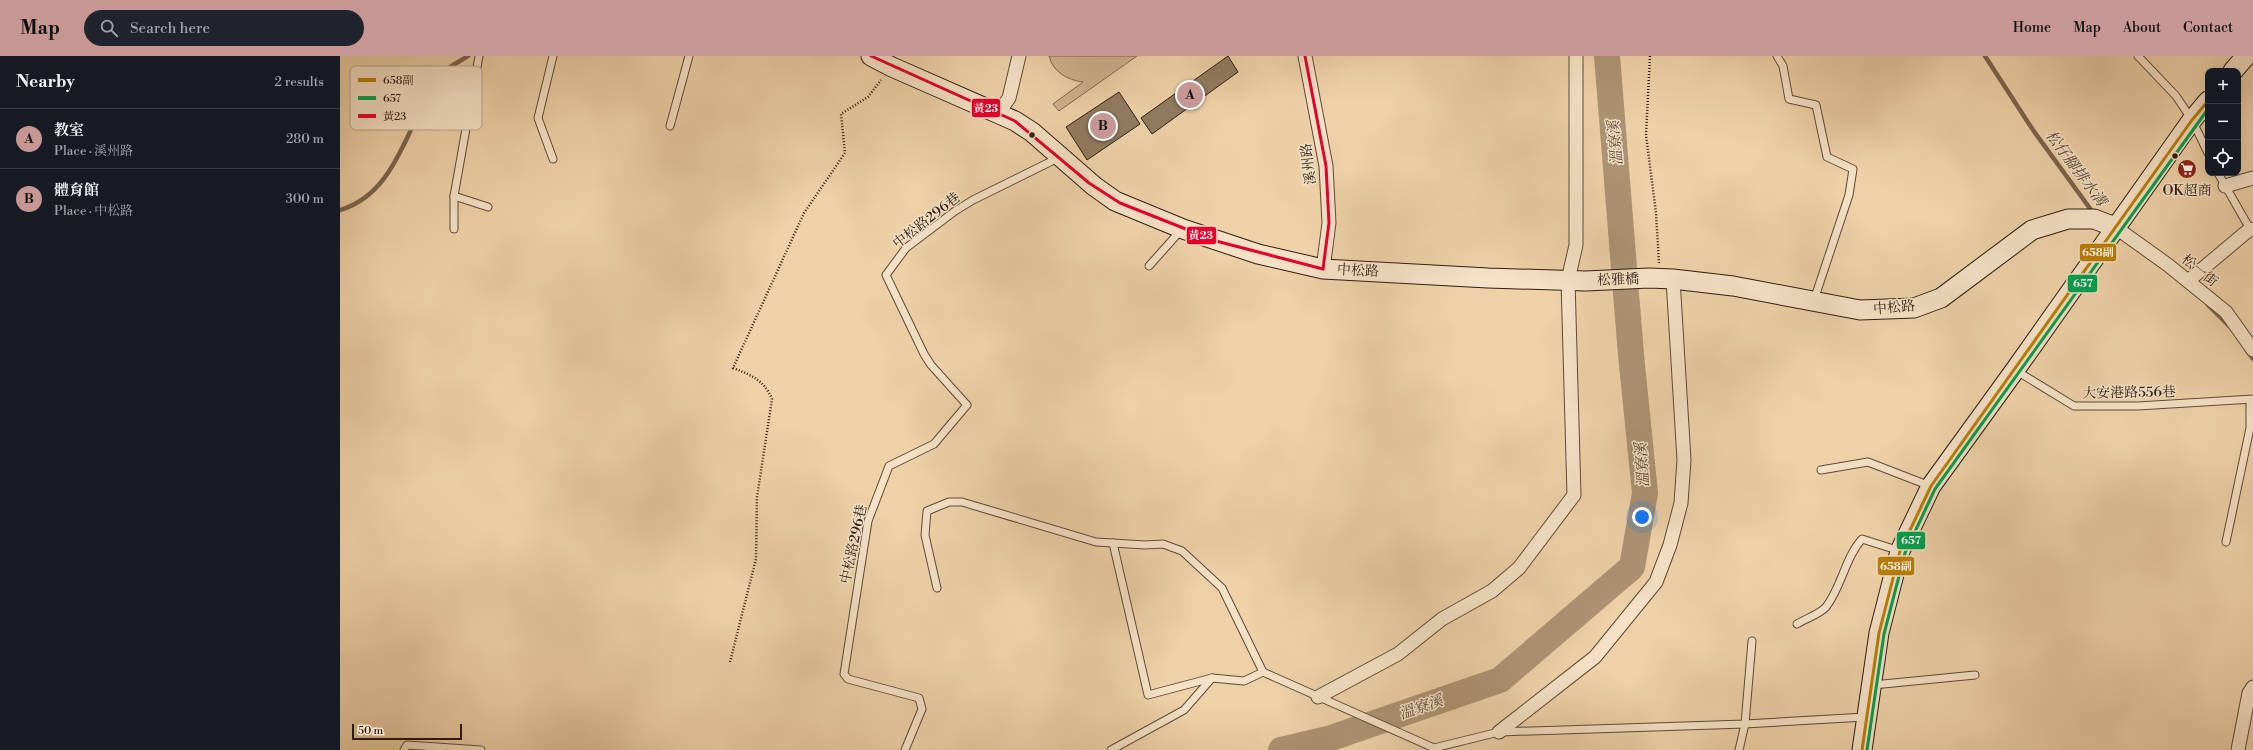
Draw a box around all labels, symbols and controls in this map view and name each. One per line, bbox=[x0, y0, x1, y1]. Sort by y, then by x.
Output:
search box bbox=[84, 10, 364, 46]
text: Map bbox=[20, 16, 60, 40]
icon: search bbox=[98, 17, 120, 39]
text: Search here bbox=[130, 19, 210, 38]
text: Home bbox=[2013, 19, 2051, 37]
text: Map bbox=[2073, 19, 2101, 37]
text: About bbox=[2123, 19, 2161, 37]
text: Contact bbox=[2183, 19, 2233, 37]
legend bbox=[350, 66, 482, 130]
map controls bbox=[2205, 68, 2241, 176]
button: + bbox=[2205, 68, 2241, 104]
text: Nearby bbox=[16, 71, 75, 93]
text: 2 results bbox=[275, 74, 324, 90]
text: 658副 bbox=[383, 74, 413, 88]
pin: A bbox=[1177, 80, 1203, 110]
text: 657 bbox=[383, 92, 401, 106]
line badge: 黃23 bbox=[971, 98, 1001, 118]
text: 黃23 bbox=[974, 102, 999, 116]
button: − bbox=[2205, 104, 2241, 140]
text: 黃23 bbox=[383, 110, 406, 124]
pin: B bbox=[1090, 111, 1116, 141]
water label: 溫寮溪 bbox=[1604, 118, 1627, 166]
text: 教室 bbox=[54, 121, 84, 140]
water label: 松仔腳排水溝 bbox=[2041, 127, 2111, 212]
unlabelled marker bbox=[1027, 130, 1037, 140]
text: A bbox=[24, 131, 34, 147]
text: 280 m bbox=[286, 131, 324, 147]
button: locate bbox=[2205, 140, 2241, 176]
street label: 溪州路 bbox=[1298, 142, 1320, 186]
text: Place · 溪州路 bbox=[54, 143, 133, 159]
unlabelled marker bbox=[2170, 151, 2180, 161]
supermarket icon: OK超商 bbox=[2176, 158, 2198, 180]
text: 體育館 bbox=[54, 181, 99, 200]
place label: OK超商 bbox=[2162, 182, 2212, 200]
street label: 中松路296巷 bbox=[889, 189, 964, 253]
text: B bbox=[24, 191, 34, 207]
text: 300 m bbox=[286, 191, 324, 207]
text: Place · 中松路 bbox=[54, 203, 133, 219]
line badge: 黃23 bbox=[1186, 226, 1217, 245]
text: 黃23 bbox=[1189, 229, 1214, 243]
line badge: 658副 bbox=[2079, 243, 2117, 262]
text: 658副 bbox=[2082, 246, 2114, 260]
street label: 松一街 bbox=[2177, 251, 2221, 291]
street label: 中松路 bbox=[1337, 261, 1379, 281]
street label: 松雅橋 bbox=[1597, 270, 1639, 290]
line badge: 657 bbox=[2067, 274, 2098, 293]
text: 657 bbox=[2073, 277, 2093, 291]
street label: 中松路 bbox=[1872, 297, 1916, 319]
street label: 大安港路556巷 bbox=[2082, 383, 2176, 403]
water label: 溫寮溪 bbox=[1631, 440, 1654, 488]
street label: 中松路296巷 bbox=[837, 503, 871, 586]
your location bbox=[1632, 507, 1652, 527]
line badge: 657 bbox=[1896, 531, 1926, 550]
text: 657 bbox=[1901, 534, 1921, 548]
line badge: 658副 bbox=[1877, 556, 1915, 576]
text: 658副 bbox=[1880, 560, 1912, 574]
water label: 溫寮溪 bbox=[1397, 691, 1447, 724]
scale bar bbox=[352, 722, 462, 741]
text: 50 m bbox=[358, 724, 383, 738]

